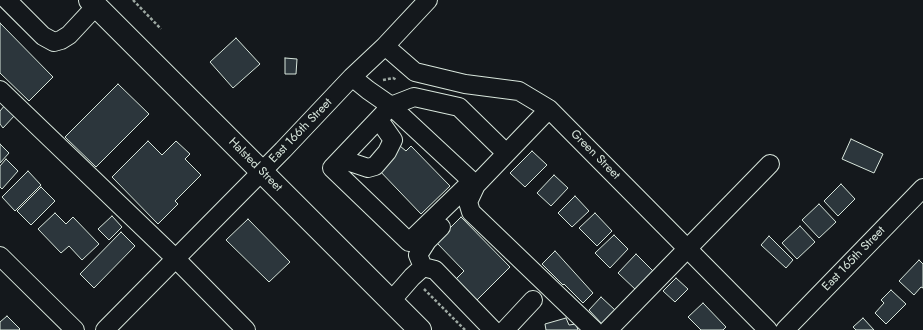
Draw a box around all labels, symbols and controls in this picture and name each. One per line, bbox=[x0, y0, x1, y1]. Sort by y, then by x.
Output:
street label: East 166th Street bbox=[267, 96, 335, 166]
street label: Green Street bbox=[567, 127, 623, 183]
street label: Halsted Street bbox=[225, 135, 285, 195]
street label: East 165th Street bbox=[820, 224, 888, 294]

